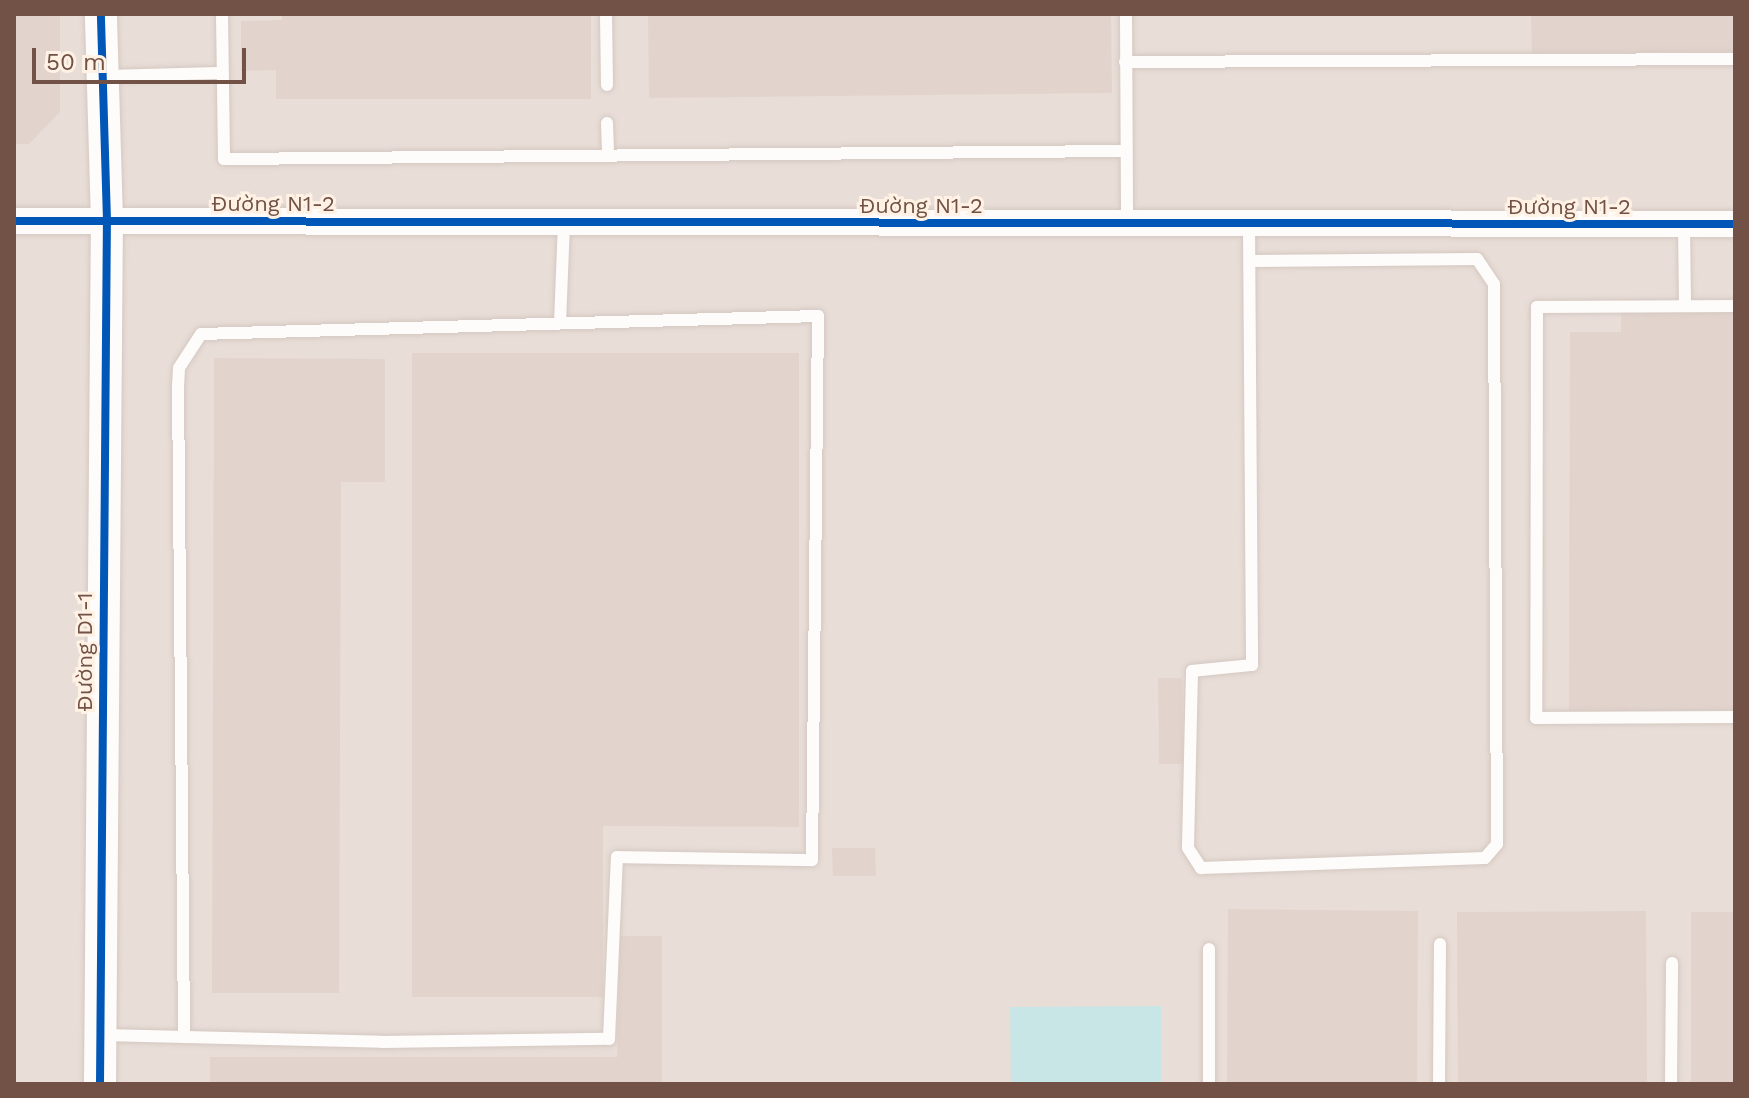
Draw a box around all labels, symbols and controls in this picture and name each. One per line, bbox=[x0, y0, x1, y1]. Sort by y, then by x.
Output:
scale bar bbox=[36, 32, 250, 82]
text: 50 m bbox=[46, 48, 106, 76]
street label: Đường N1-2 bbox=[211, 191, 335, 217]
street label: Đường N1-2 bbox=[859, 193, 983, 219]
street label: Đường N1-2 bbox=[1507, 194, 1631, 220]
street label: Đường D1-1 bbox=[72, 592, 98, 712]

